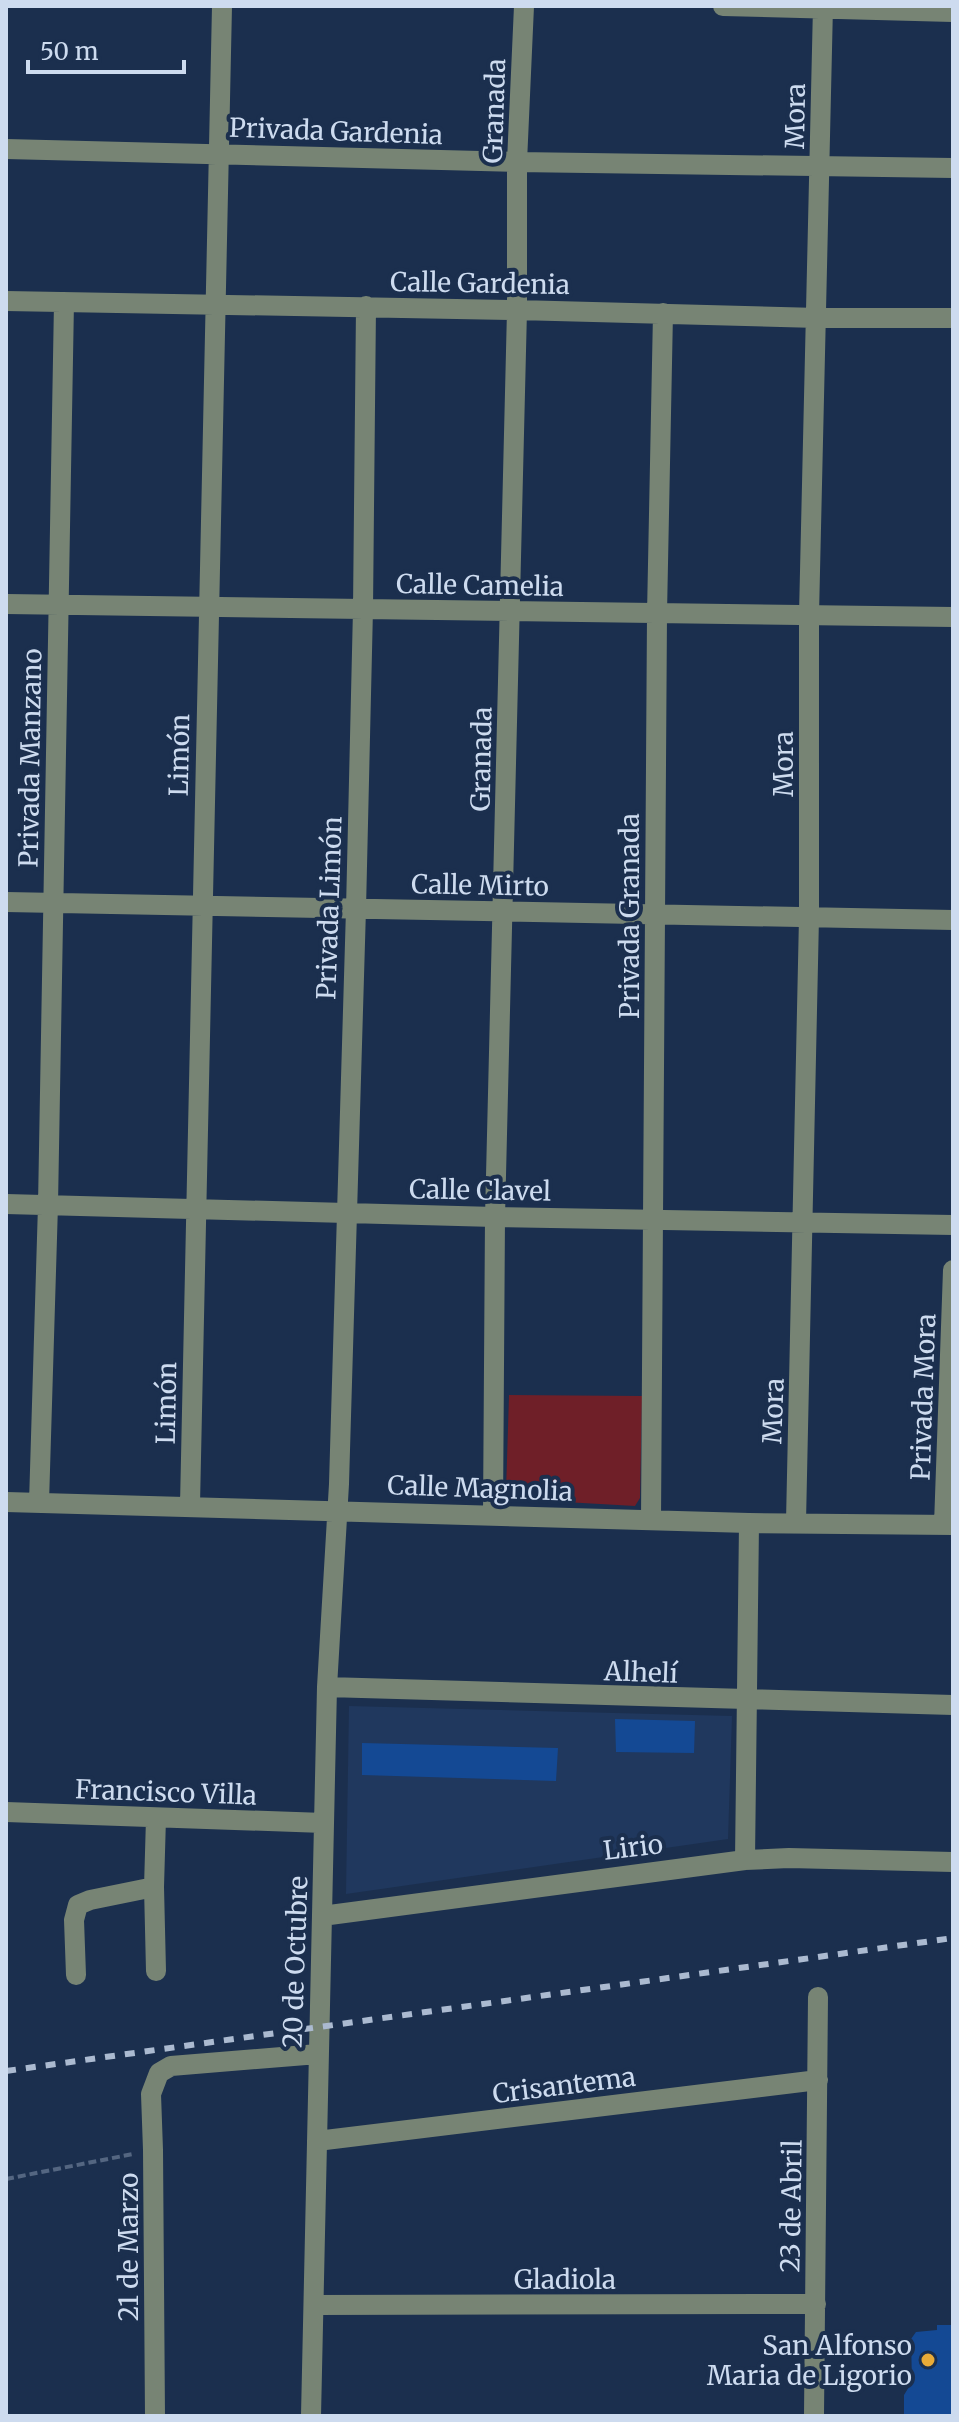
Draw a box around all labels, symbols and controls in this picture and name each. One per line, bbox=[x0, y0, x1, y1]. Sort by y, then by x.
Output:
scale bar bbox=[28, 24, 184, 74]
text: 50 m bbox=[40, 36, 99, 67]
street label: Granada bbox=[476, 58, 512, 164]
street label: Mora bbox=[778, 83, 812, 149]
street label: Privada Gardenia bbox=[229, 111, 443, 151]
street label: Calle Gardenia bbox=[390, 265, 570, 301]
street label: Calle Camelia bbox=[396, 567, 564, 603]
street label: Privada Manzano bbox=[12, 648, 48, 868]
street label: Granada bbox=[464, 706, 498, 812]
street label: Limón bbox=[162, 713, 196, 797]
street label: Mora bbox=[767, 731, 800, 797]
street label: Privada Granada bbox=[613, 813, 646, 1019]
street label: Privada Limón bbox=[309, 816, 349, 1000]
street label: Calle Mirto bbox=[411, 867, 549, 903]
street label: Calle Clavel bbox=[409, 1172, 551, 1208]
street label: Privada Mora bbox=[904, 1313, 942, 1481]
street label: Limón bbox=[149, 1361, 183, 1445]
street label: Mora bbox=[755, 1377, 791, 1445]
street label: Calle Magnolia bbox=[387, 1468, 573, 1508]
street label: Alhelí bbox=[603, 1654, 679, 1690]
street label: Francisco Villa bbox=[75, 1772, 257, 1812]
street label: Lirio bbox=[601, 1827, 665, 1867]
street label: 20 de Octubre bbox=[276, 1875, 314, 2049]
street label: Crisantema bbox=[491, 2060, 637, 2110]
street label: 23 de Abril bbox=[773, 2139, 809, 2273]
street label: 21 de Marzo bbox=[112, 2173, 145, 2321]
street label: Gladiola bbox=[514, 2263, 616, 2296]
place label: San Alfonso Maria de Ligorio bbox=[707, 2329, 912, 2392]
marker: San Alfonso Maria de Ligorio bbox=[919, 2351, 937, 2369]

